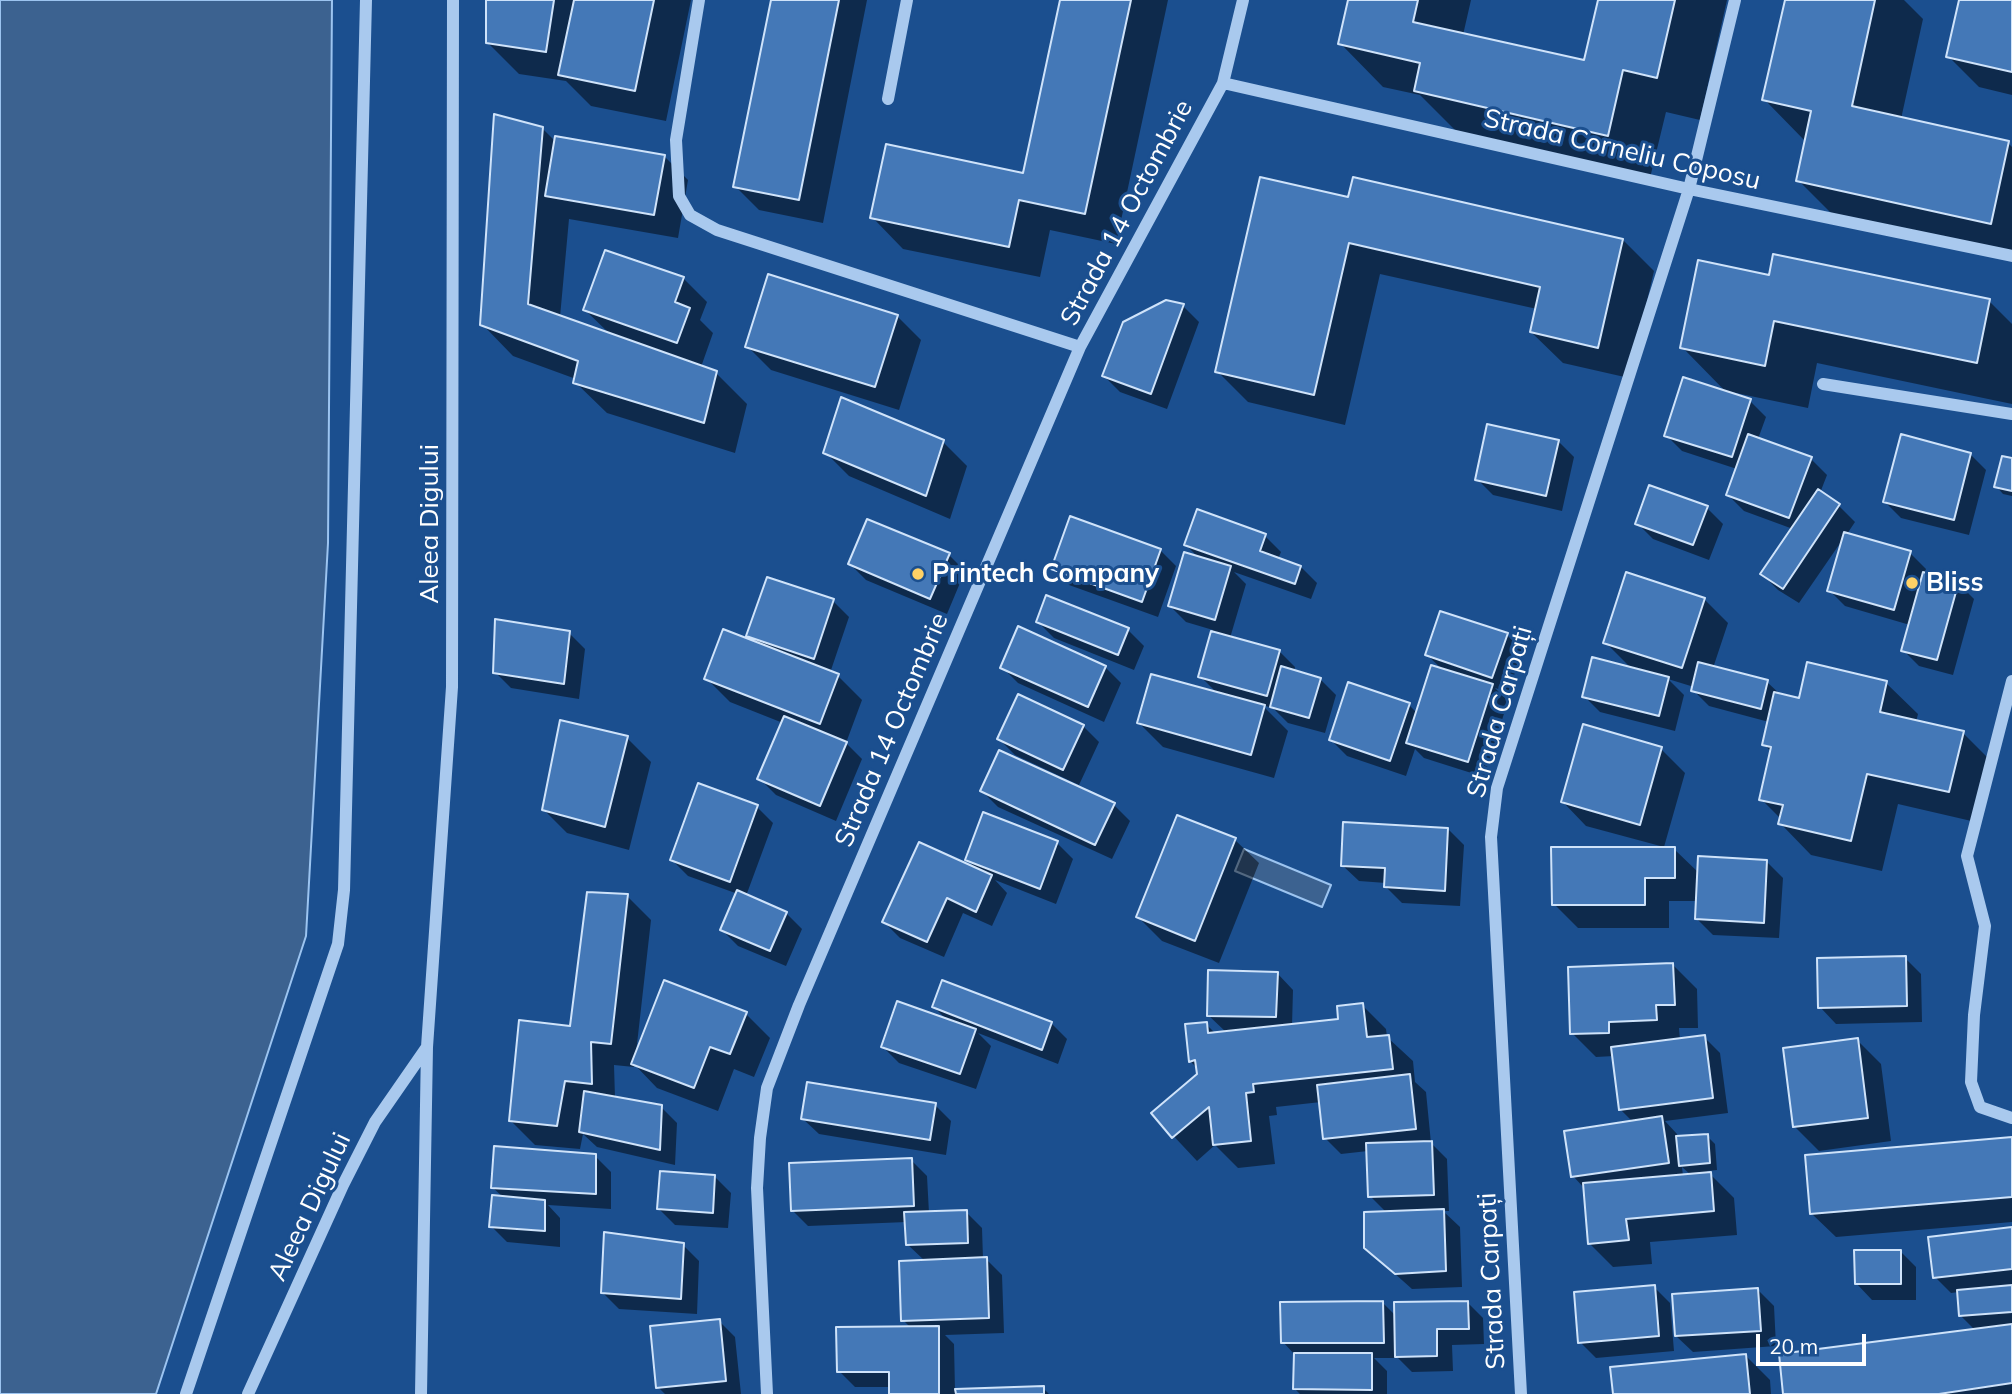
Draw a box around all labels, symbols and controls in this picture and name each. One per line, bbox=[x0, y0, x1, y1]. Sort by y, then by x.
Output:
street label: Strada 14 Octombrie bbox=[1054, 95, 1200, 331]
street label: Strada Corneliu Coposu bbox=[1481, 103, 1763, 197]
street label: Aleea Digului bbox=[414, 444, 446, 604]
place label: Printech Company bbox=[932, 558, 1159, 590]
marker: Printech Company bbox=[910, 566, 926, 582]
place label: Bliss bbox=[1926, 567, 1984, 599]
marker: Bliss bbox=[1904, 575, 1920, 591]
street label: Strada 14 Octombrie bbox=[829, 608, 955, 852]
street label: Strada Carpați bbox=[1461, 623, 1539, 801]
street label: Aleea Digului bbox=[262, 1128, 358, 1286]
street label: Strada Carpați bbox=[1472, 1192, 1512, 1370]
scale bar bbox=[1760, 1320, 1870, 1364]
text: 20 m bbox=[1769, 1333, 1818, 1359]

